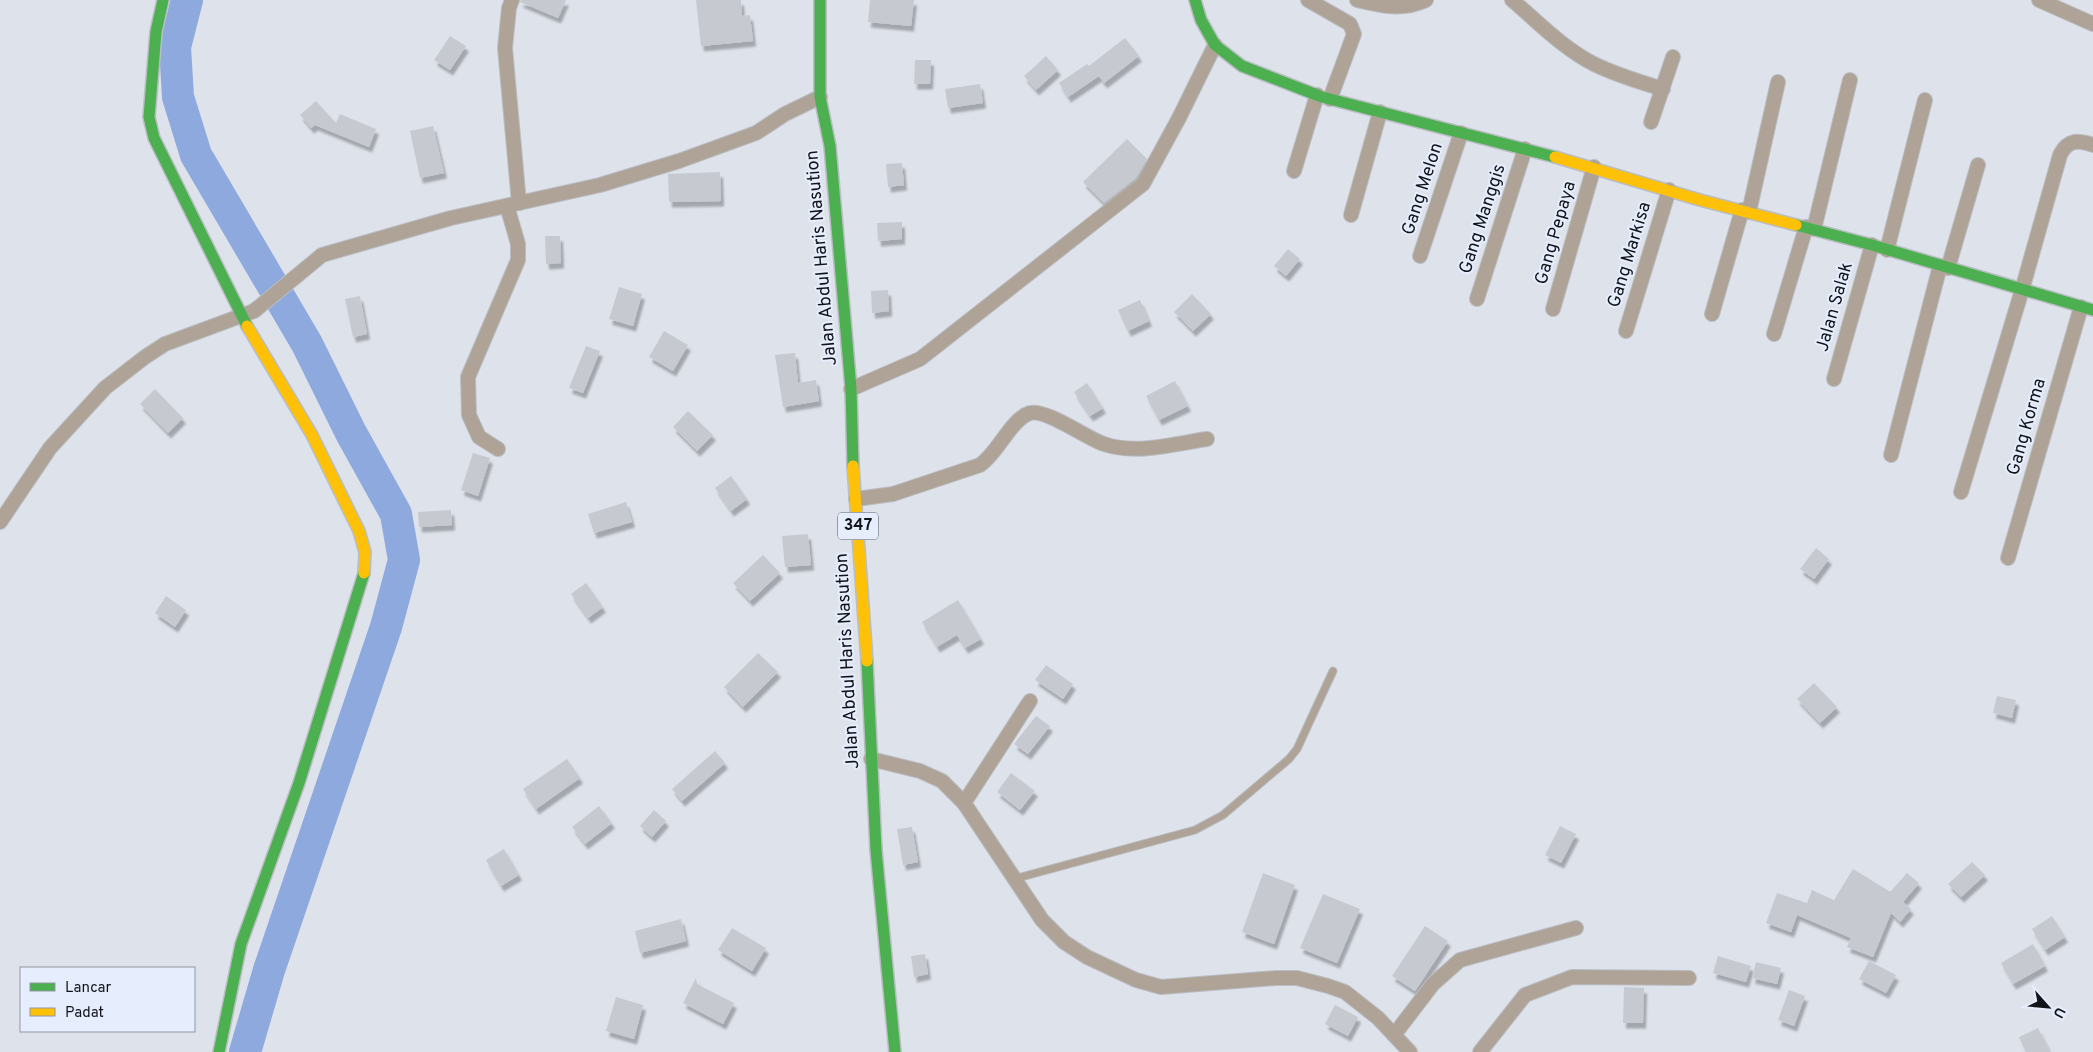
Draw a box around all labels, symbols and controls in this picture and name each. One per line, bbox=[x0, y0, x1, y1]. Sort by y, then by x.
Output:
street label: Gang Melon bbox=[1397, 140, 1449, 238]
street label: Jalan Abdul Haris Nasution bbox=[801, 149, 843, 367]
street label: Gang Manggis bbox=[1454, 161, 1512, 277]
street label: Gang Pepaya bbox=[1530, 179, 1582, 287]
street label: Gang Markisa bbox=[1603, 199, 1657, 311]
street label: Jalan Salak bbox=[1811, 260, 1859, 354]
street label: Gang Korma bbox=[2002, 376, 2052, 478]
road number: 347 bbox=[838, 512, 878, 540]
street label: Jalan Abdul Haris Nasution bbox=[831, 552, 865, 770]
legend bbox=[20, 967, 195, 1032]
text: Lancar bbox=[65, 979, 112, 998]
north arrow bbox=[2023, 982, 2073, 1032]
text: Padat bbox=[65, 1004, 104, 1023]
text: U bbox=[2048, 1004, 2068, 1021]

